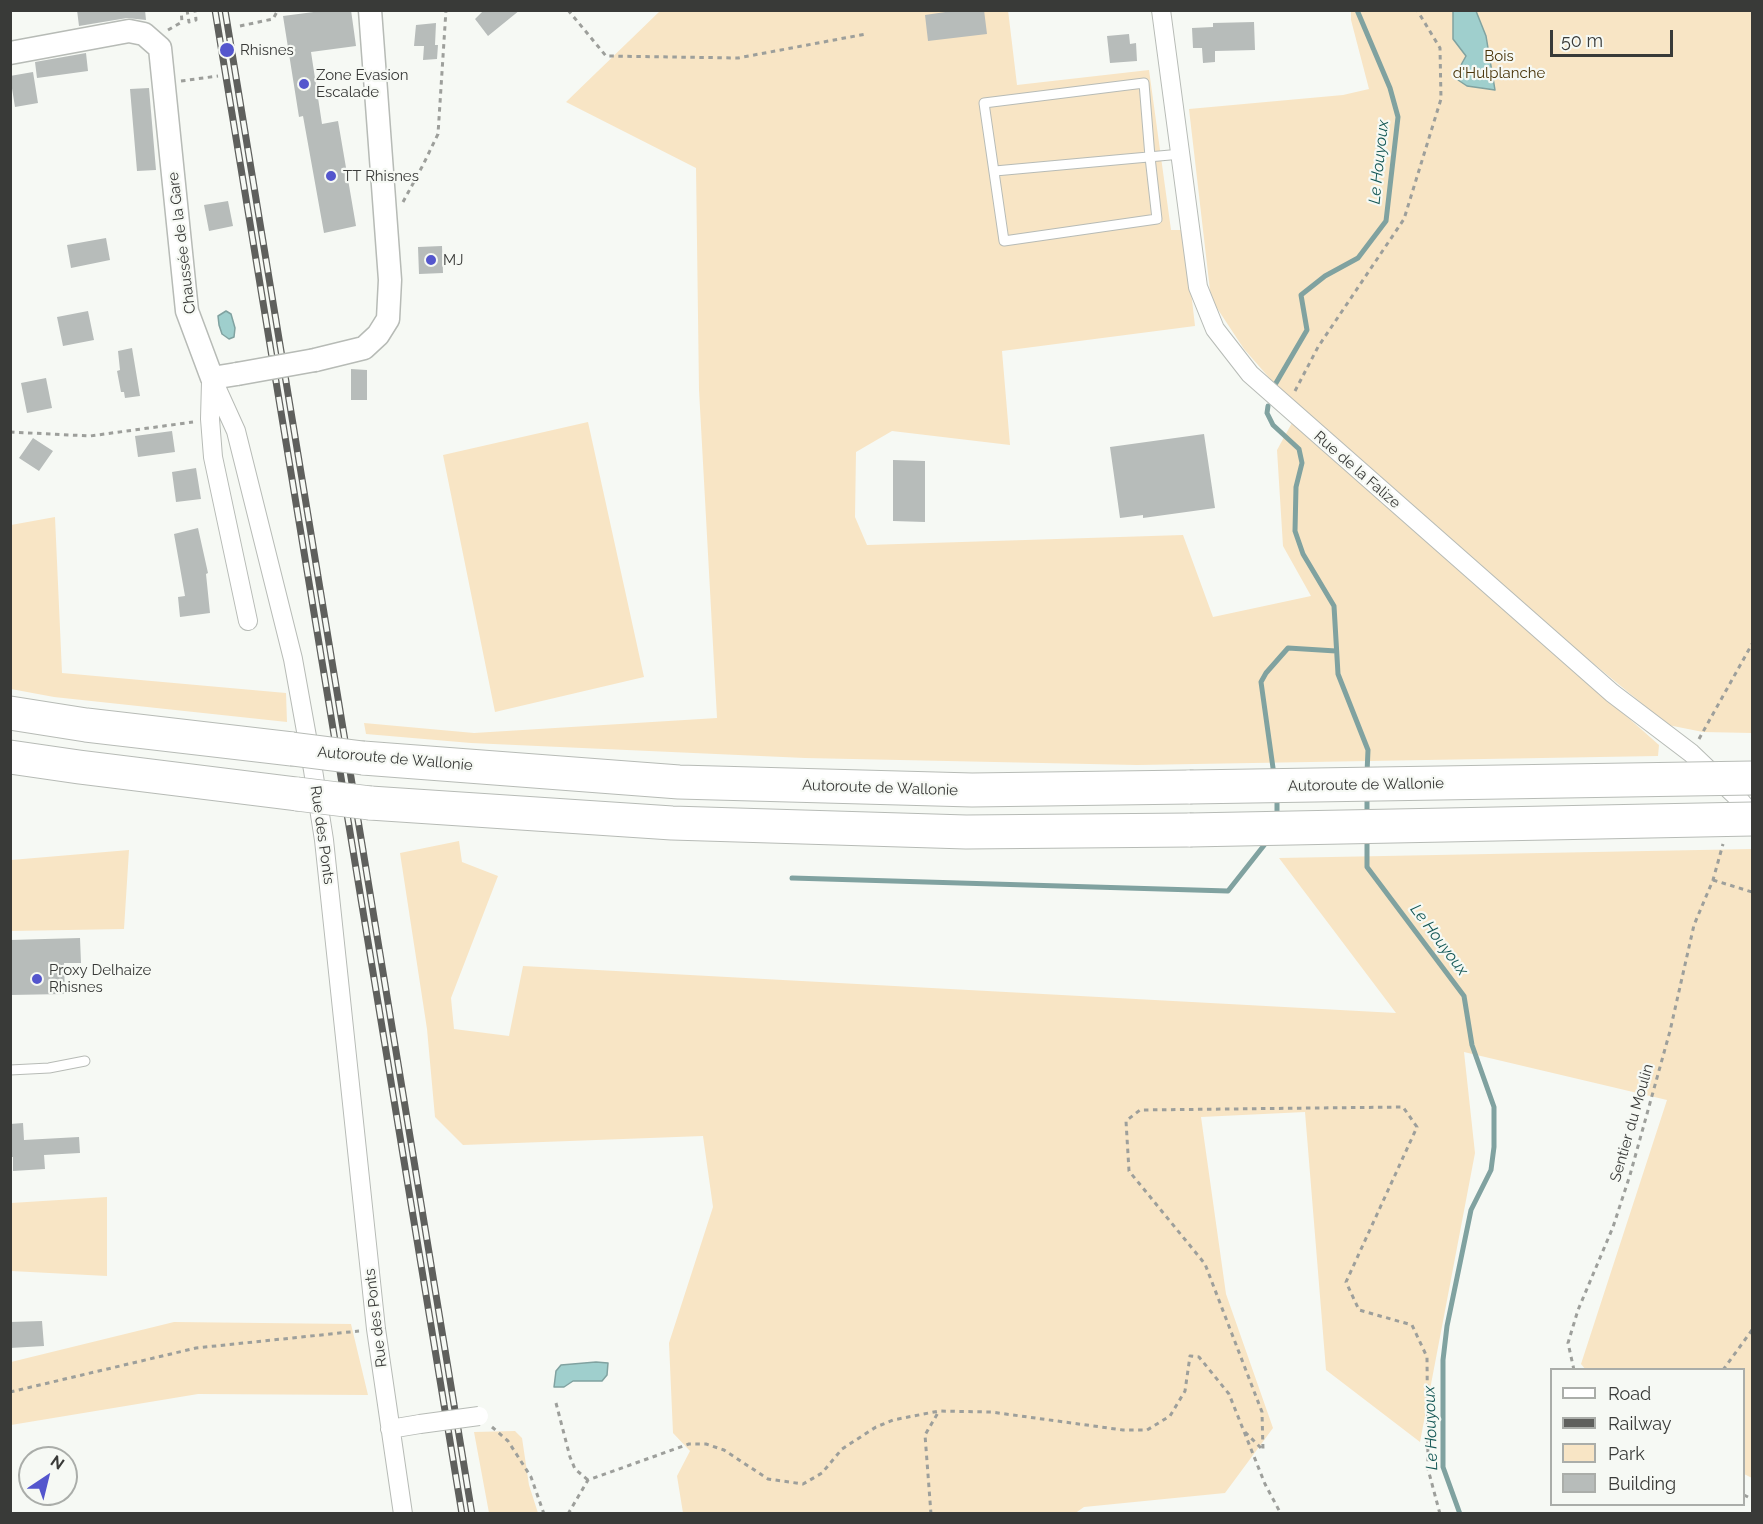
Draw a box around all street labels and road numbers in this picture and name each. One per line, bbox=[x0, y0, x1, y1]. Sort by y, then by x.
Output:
street label: Chaussée de la Gare bbox=[164, 171, 200, 315]
street label: Rue de la Falize bbox=[1310, 428, 1404, 512]
street label: Autoroute de Wallonie bbox=[317, 743, 473, 775]
street label: Autoroute de Wallonie bbox=[1288, 775, 1444, 795]
street label: Autoroute de Wallonie bbox=[802, 776, 958, 800]
street label: Rue des Ponts bbox=[306, 784, 338, 886]
street label: Sentier du Moulin bbox=[1607, 1062, 1657, 1184]
street label: Rue des Ponts bbox=[361, 1268, 391, 1368]

